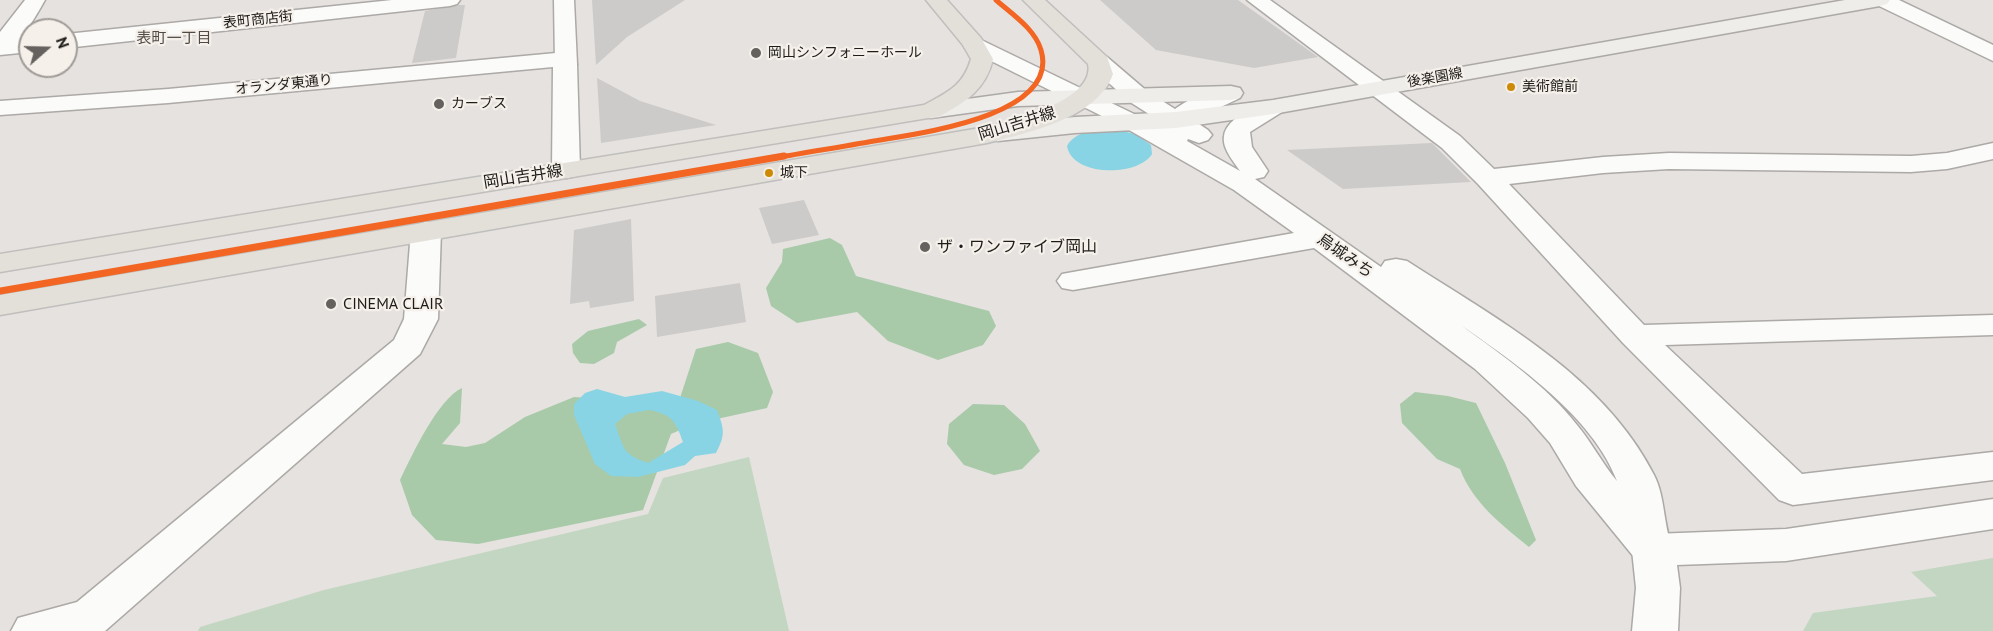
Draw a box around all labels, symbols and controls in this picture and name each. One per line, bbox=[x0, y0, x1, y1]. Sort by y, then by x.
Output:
street label: 表町商店街 bbox=[222, 8, 294, 32]
north arrow bbox=[18, 18, 78, 78]
district label: 表町一丁目 bbox=[137, 30, 211, 48]
text: N bbox=[52, 34, 74, 51]
place label: 岡山シンフォニーホール bbox=[768, 45, 922, 61]
marker: 岡山シンフォニーホール bbox=[749, 46, 763, 60]
street label: 後楽園線 bbox=[1406, 65, 1464, 91]
street label: オランダ東通り bbox=[234, 72, 334, 98]
place label: 美術館前 bbox=[1522, 79, 1578, 95]
marker: 美術館前 bbox=[1505, 81, 1517, 93]
place label: カーブス bbox=[451, 96, 507, 112]
marker: カーブス bbox=[432, 97, 446, 111]
street label: 岡山吉井線 bbox=[976, 103, 1058, 145]
street label: 岡山吉井線 bbox=[482, 161, 564, 193]
place label: 城下 bbox=[780, 165, 808, 181]
marker: 城下 bbox=[763, 167, 775, 179]
street label: 烏城みち bbox=[1313, 230, 1377, 282]
place label: ザ・ワンファイブ岡山 bbox=[937, 237, 1097, 257]
marker: ザ・ワンファイブ岡山 bbox=[918, 240, 932, 254]
place label: CINEMA CLAIR bbox=[343, 294, 443, 314]
marker: CINEMA CLAIR bbox=[324, 297, 338, 311]

